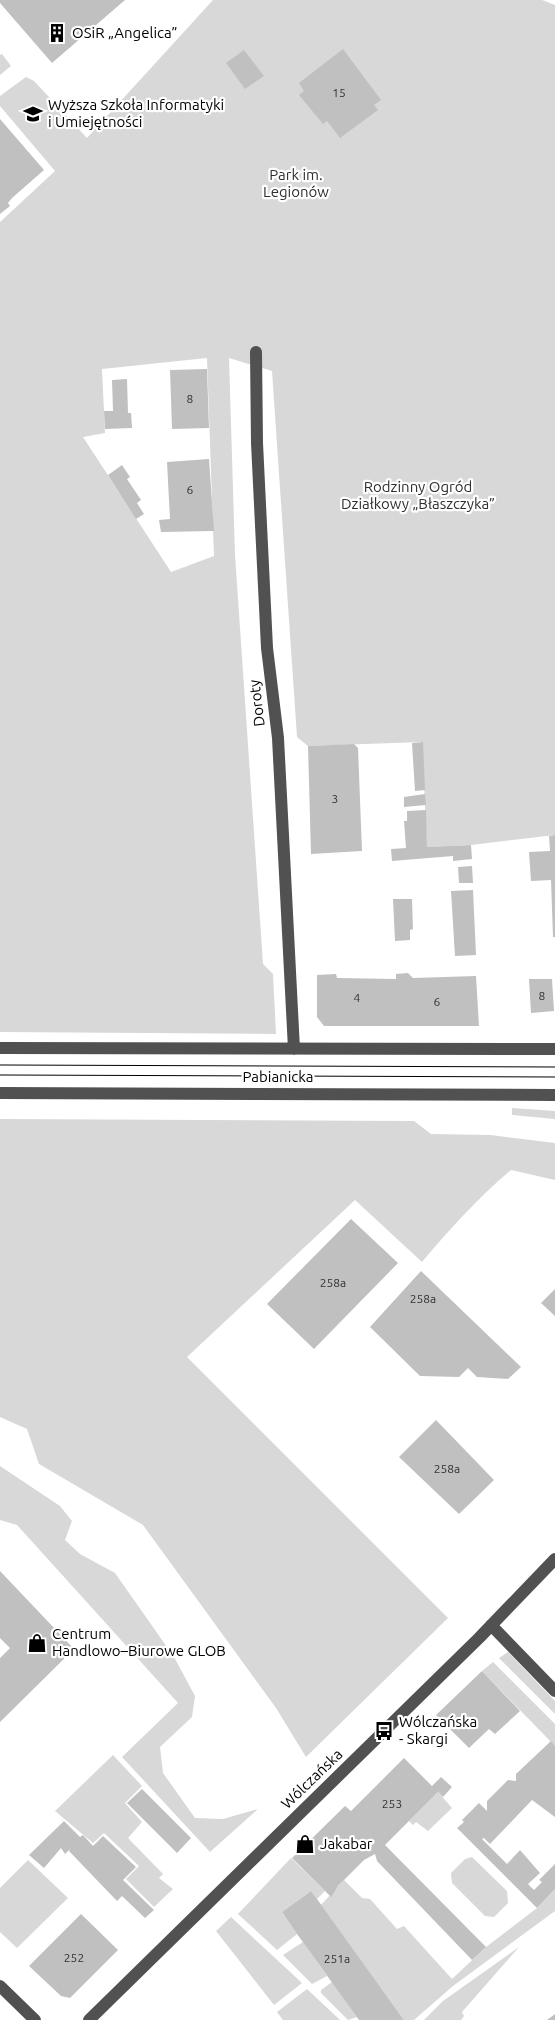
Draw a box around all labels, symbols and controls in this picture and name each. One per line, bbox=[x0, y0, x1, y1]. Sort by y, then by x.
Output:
building icon: OSiR „Angelica” bbox=[46, 22, 68, 44]
place label: OSiR „Angelica” bbox=[72, 24, 178, 41]
house number: 15 bbox=[332, 86, 346, 99]
place label: Wyższa Szkoła Informatyki i Umiejętności bbox=[48, 96, 224, 130]
school or university icon: Wyższa Szkoła Informatyki i Umiejętności bbox=[22, 103, 44, 125]
park label: Park im. Legionów bbox=[263, 166, 329, 200]
house number: 8 bbox=[187, 392, 194, 405]
park label: Rodzinny Ogród Działkowy „Błaszczyka” bbox=[341, 478, 495, 512]
house number: 6 bbox=[187, 483, 194, 496]
street label: Doroty bbox=[245, 679, 268, 727]
house number: 3 bbox=[332, 792, 338, 805]
house number: 8 bbox=[539, 989, 546, 1002]
house number: 4 bbox=[354, 991, 361, 1004]
house number: 6 bbox=[434, 995, 441, 1008]
street label: Pabianicka bbox=[242, 1068, 314, 1085]
house number: 258a bbox=[320, 1276, 346, 1289]
house number: 258a bbox=[410, 1292, 436, 1305]
house number: 258a bbox=[434, 1462, 460, 1475]
place label: Centrum Handlowo–Biurowe GLOB bbox=[52, 1625, 226, 1659]
shop icon: Centrum Handlowo–Biurowe GLOB bbox=[26, 1632, 48, 1654]
place label: Wólczańska - Skargi bbox=[399, 1713, 477, 1747]
bus stop icon: Wólczańska - Skargi bbox=[373, 1720, 395, 1742]
street label: Wólczańska bbox=[278, 1745, 346, 1812]
house number: 253 bbox=[382, 1797, 402, 1810]
shop icon: Jakabar bbox=[294, 1833, 316, 1855]
place label: Jakabar bbox=[320, 1835, 373, 1852]
house number: 252 bbox=[64, 1951, 84, 1964]
house number: 251a bbox=[324, 1952, 350, 1965]

